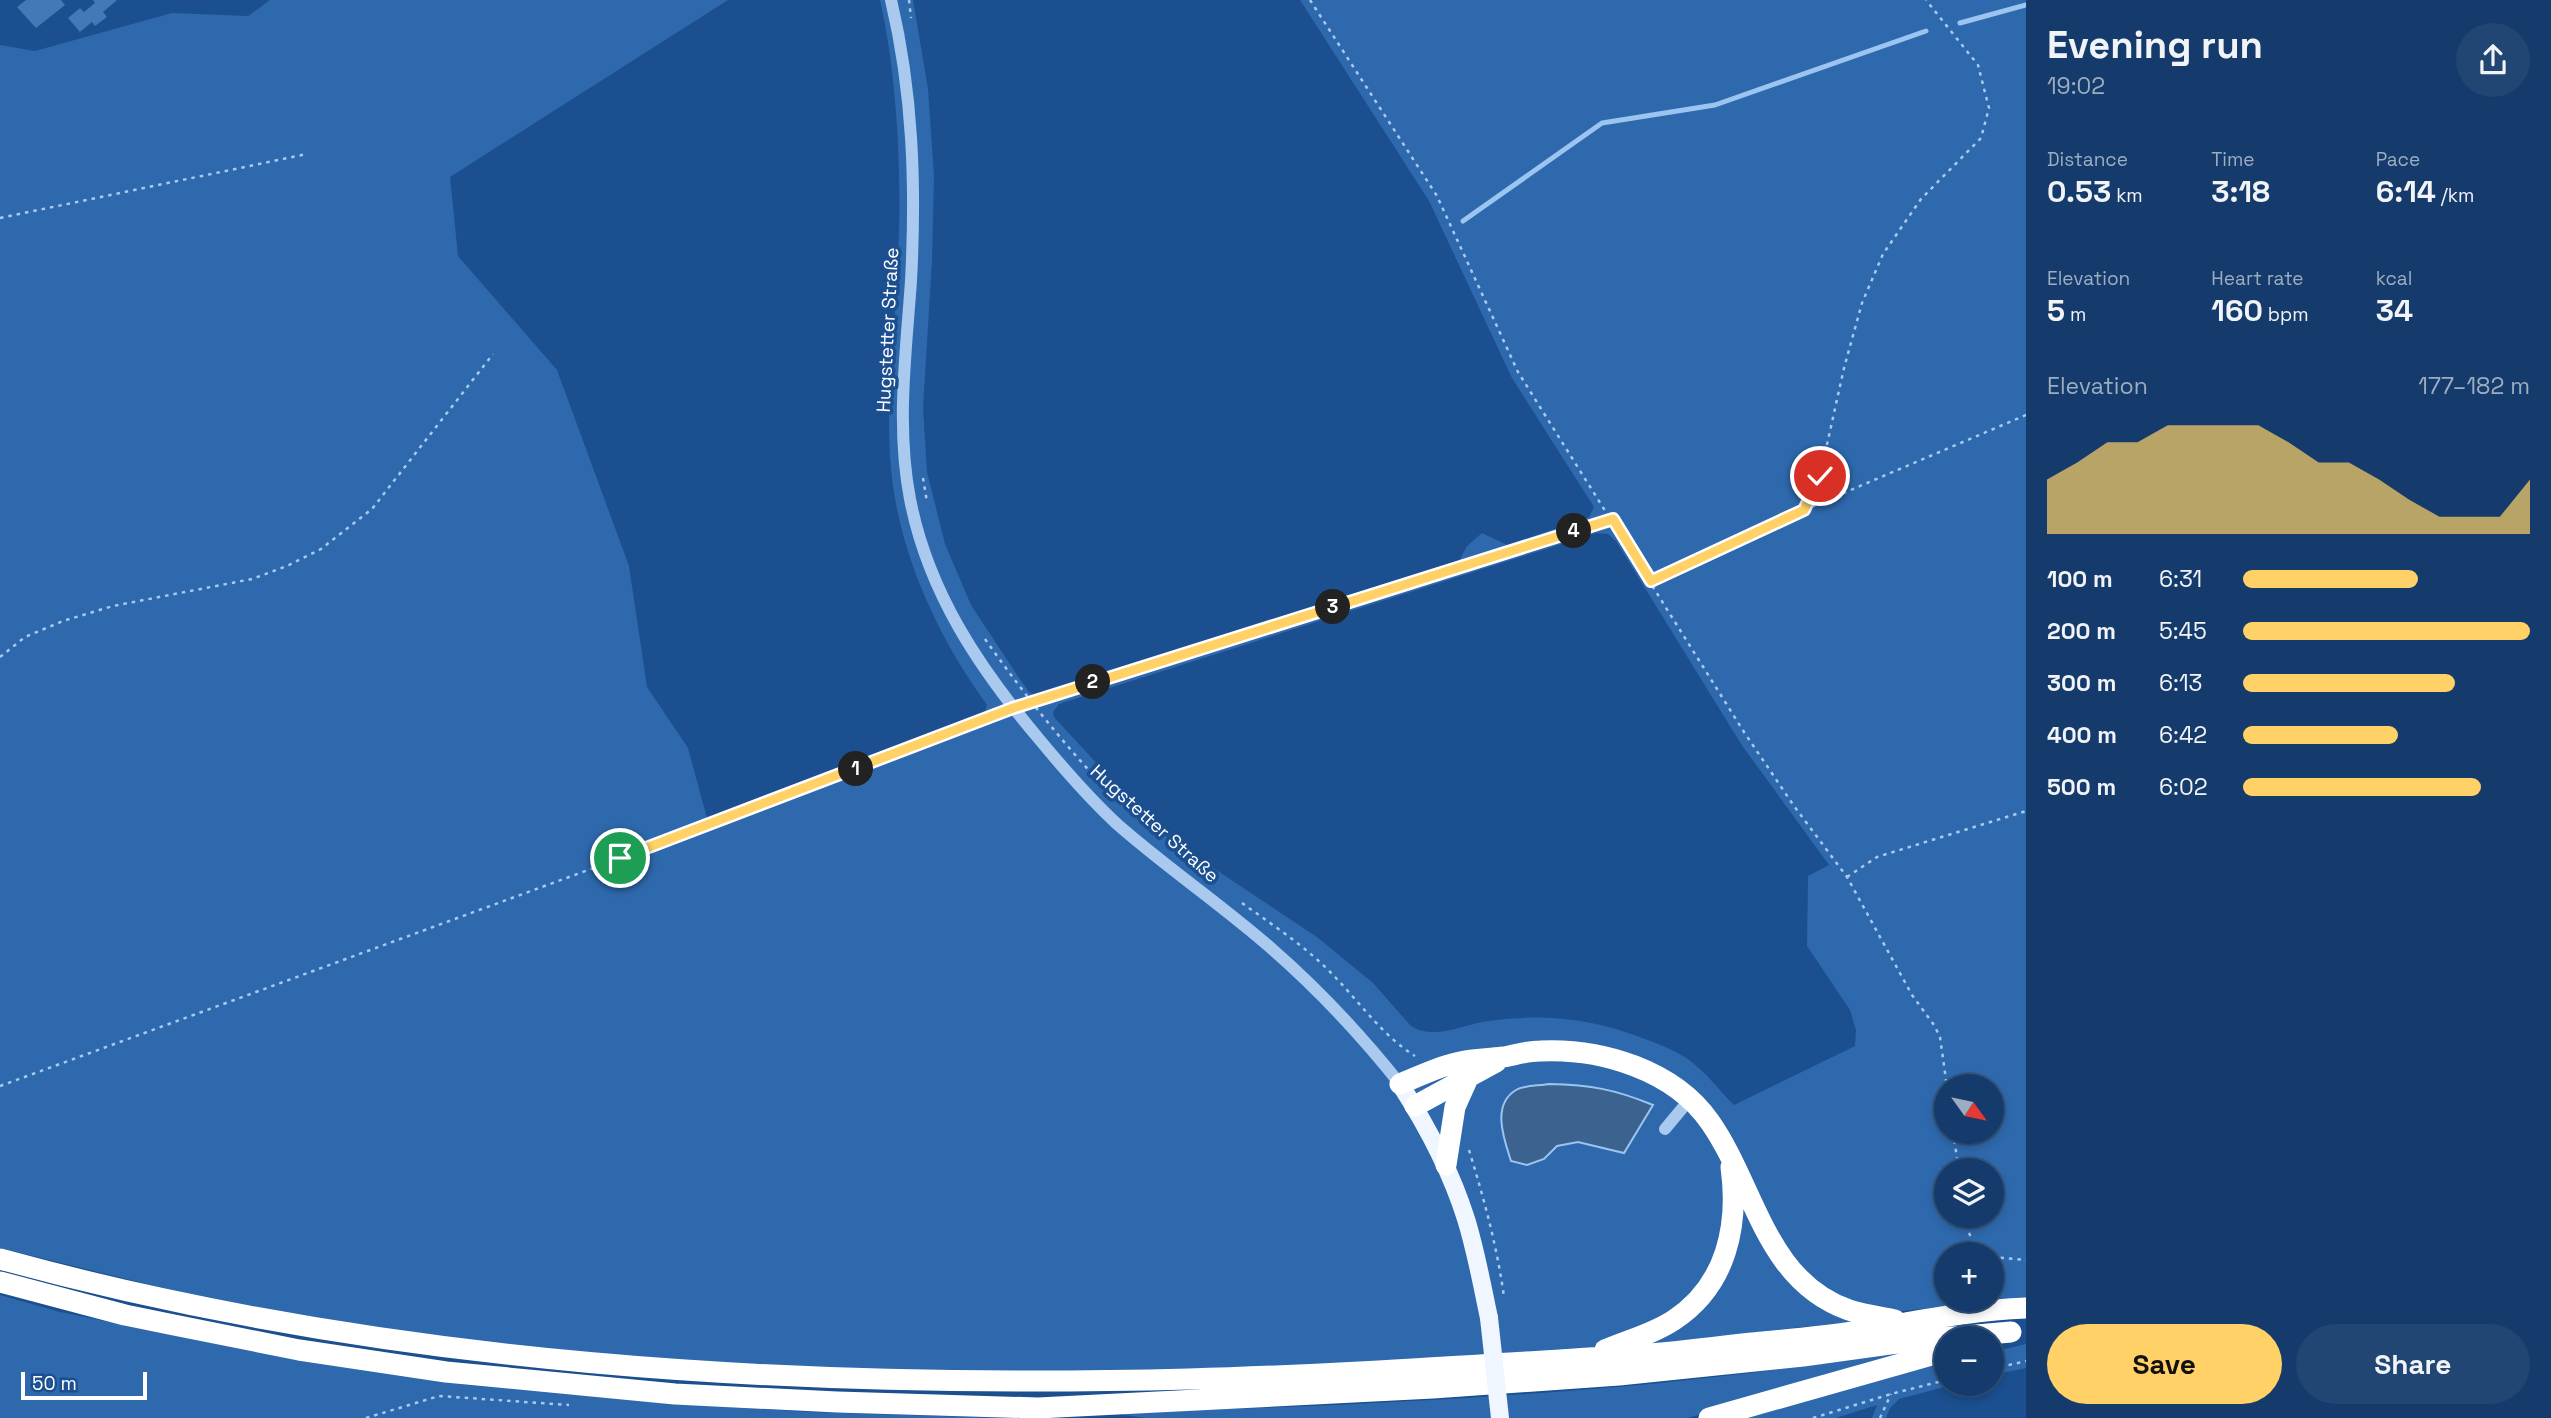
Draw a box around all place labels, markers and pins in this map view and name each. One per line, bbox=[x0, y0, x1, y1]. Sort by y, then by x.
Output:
pin bbox=[1790, 446, 1850, 506]
pin: 4 bbox=[1556, 514, 1592, 548]
pin: 3 bbox=[1316, 590, 1350, 624]
pin: 2 bbox=[1076, 664, 1110, 700]
pin: 1 bbox=[838, 752, 874, 786]
pin bbox=[590, 828, 650, 888]

